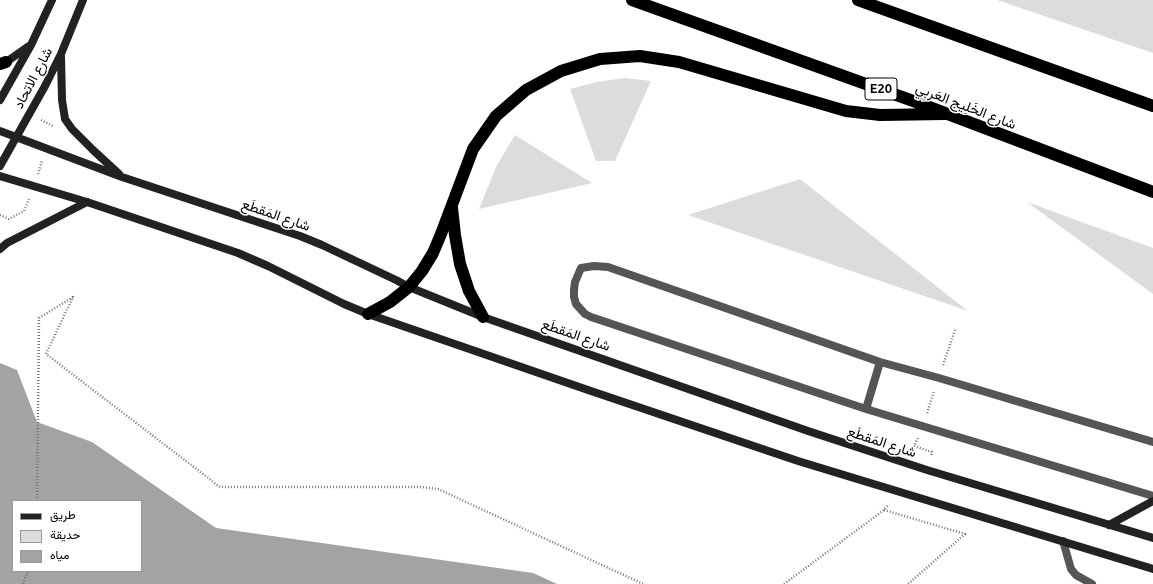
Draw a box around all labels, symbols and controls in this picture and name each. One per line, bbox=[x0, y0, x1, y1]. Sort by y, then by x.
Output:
street label: شارع الاتحاد bbox=[10, 45, 56, 111]
road number: E20 bbox=[865, 78, 897, 100]
street label: شارع الخَلِيج العَربِي bbox=[913, 79, 1019, 133]
street label: شارع المَقطَع bbox=[239, 195, 313, 235]
street label: شارع المَقطَع bbox=[539, 315, 613, 355]
street label: شارع المَقطَع bbox=[845, 423, 919, 461]
legend bbox=[12, 500, 142, 572]
text: طريق bbox=[50, 508, 75, 521]
text: حديقة bbox=[50, 528, 80, 541]
text: مياه bbox=[50, 548, 69, 561]

